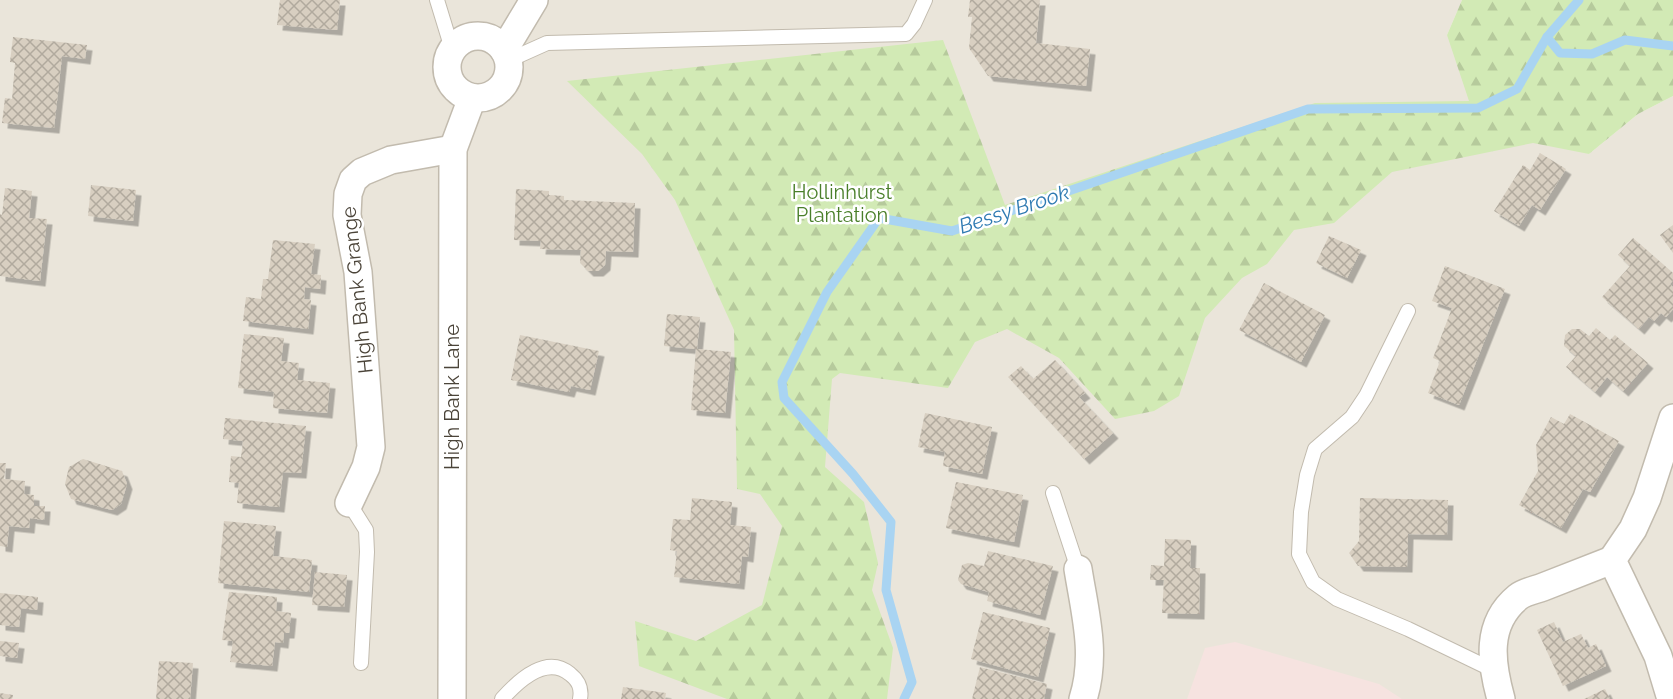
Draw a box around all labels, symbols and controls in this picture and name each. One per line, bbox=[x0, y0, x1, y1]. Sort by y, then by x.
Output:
water label: Bessy Brook bbox=[956, 179, 1072, 239]
park label: Hollinhurst Plantation bbox=[792, 180, 892, 227]
street label: High Bank Grange bbox=[336, 205, 378, 375]
street label: High Bank Lane bbox=[440, 324, 464, 470]

